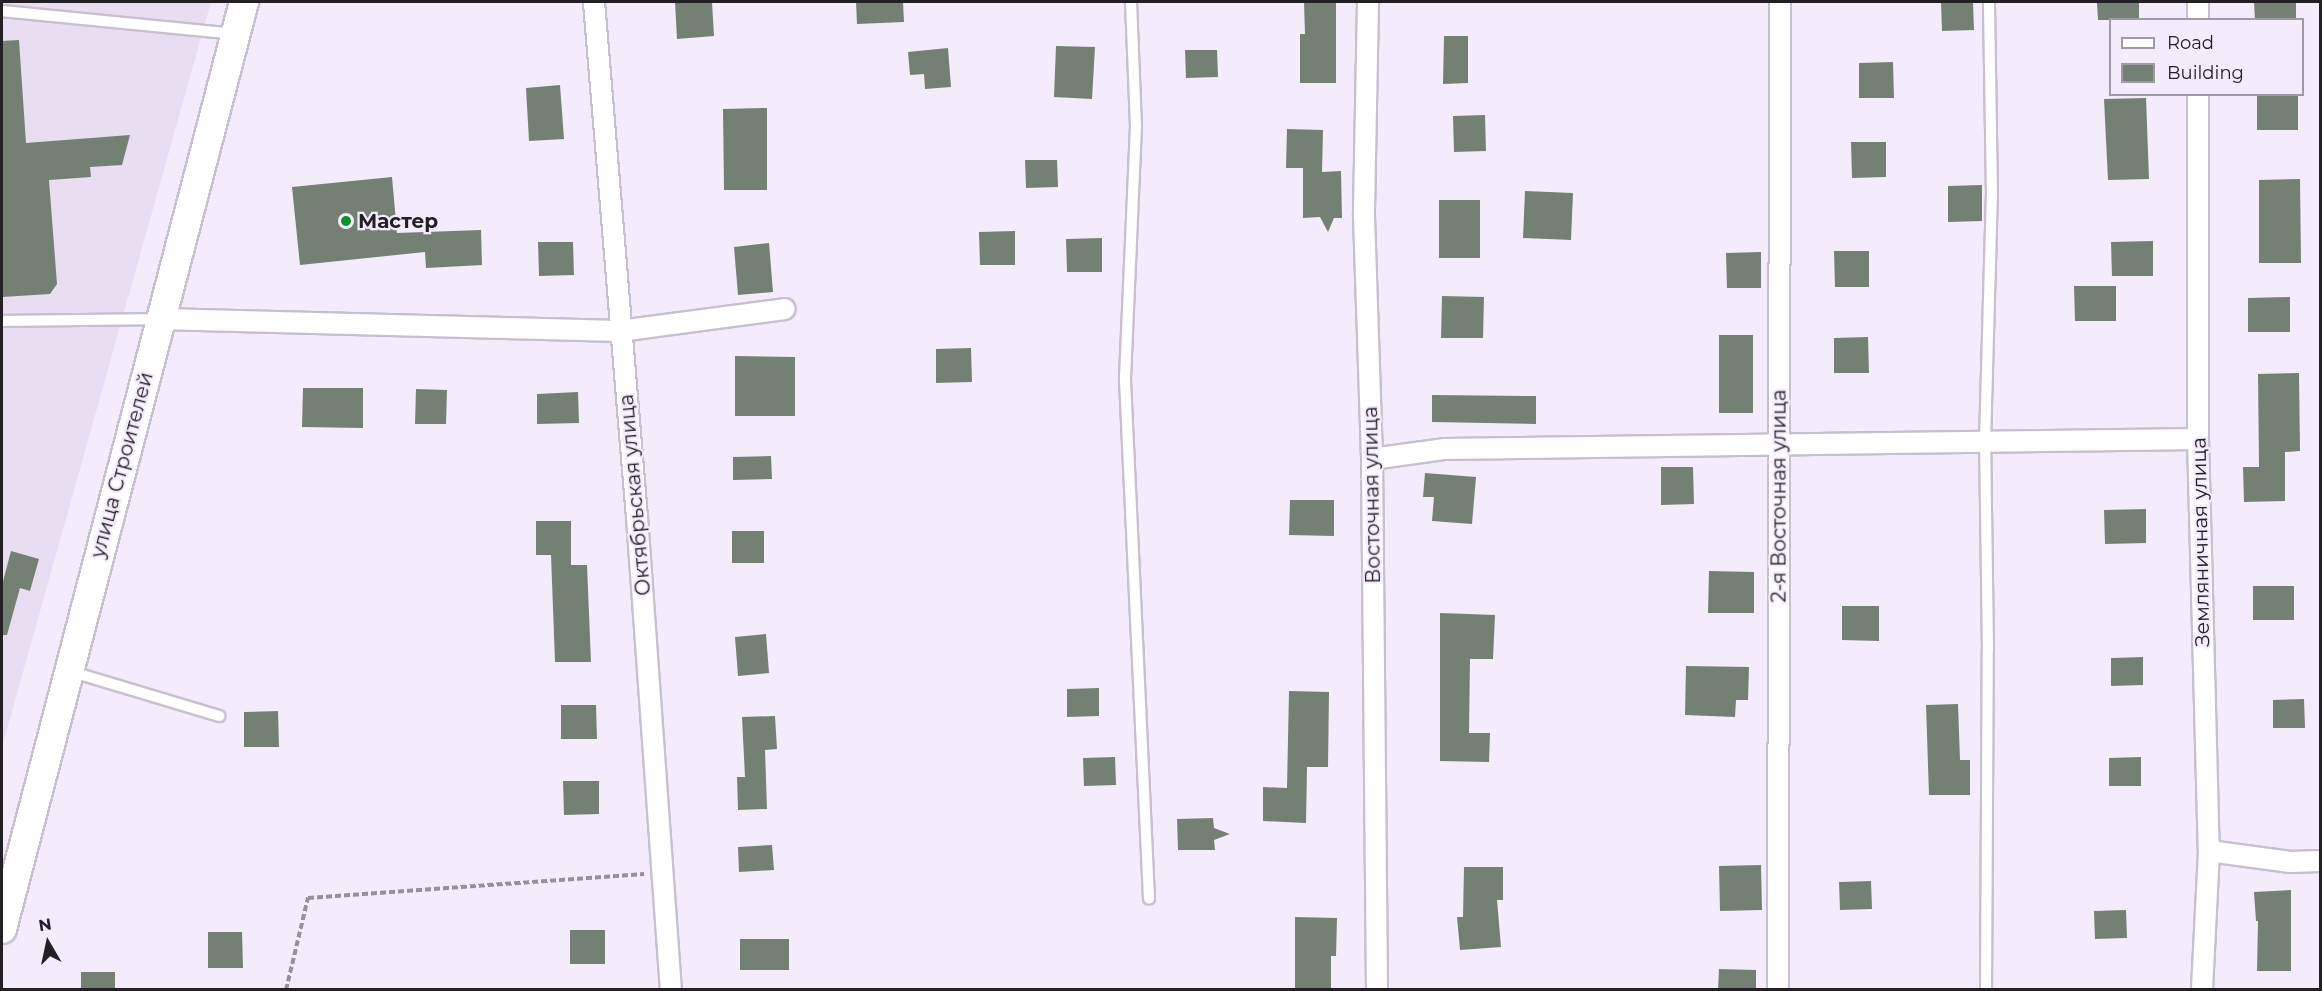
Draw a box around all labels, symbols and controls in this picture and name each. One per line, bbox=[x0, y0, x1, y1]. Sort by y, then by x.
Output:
legend bbox=[2109, 18, 2304, 96]
text: Road bbox=[2167, 32, 2214, 54]
text: Building bbox=[2167, 62, 2244, 84]
place label: Мастер bbox=[358, 209, 438, 233]
marker: Мастер bbox=[339, 214, 353, 228]
street label: улица Строителей bbox=[86, 370, 158, 560]
street label: 2-я Восточная улица bbox=[1767, 389, 1791, 603]
street label: Октябрьская улица bbox=[614, 393, 656, 597]
street label: Восточная улица bbox=[1358, 406, 1386, 584]
street label: Земляничная улица bbox=[2187, 437, 2215, 647]
north arrow bbox=[18, 913, 78, 973]
text: N bbox=[37, 914, 53, 935]

